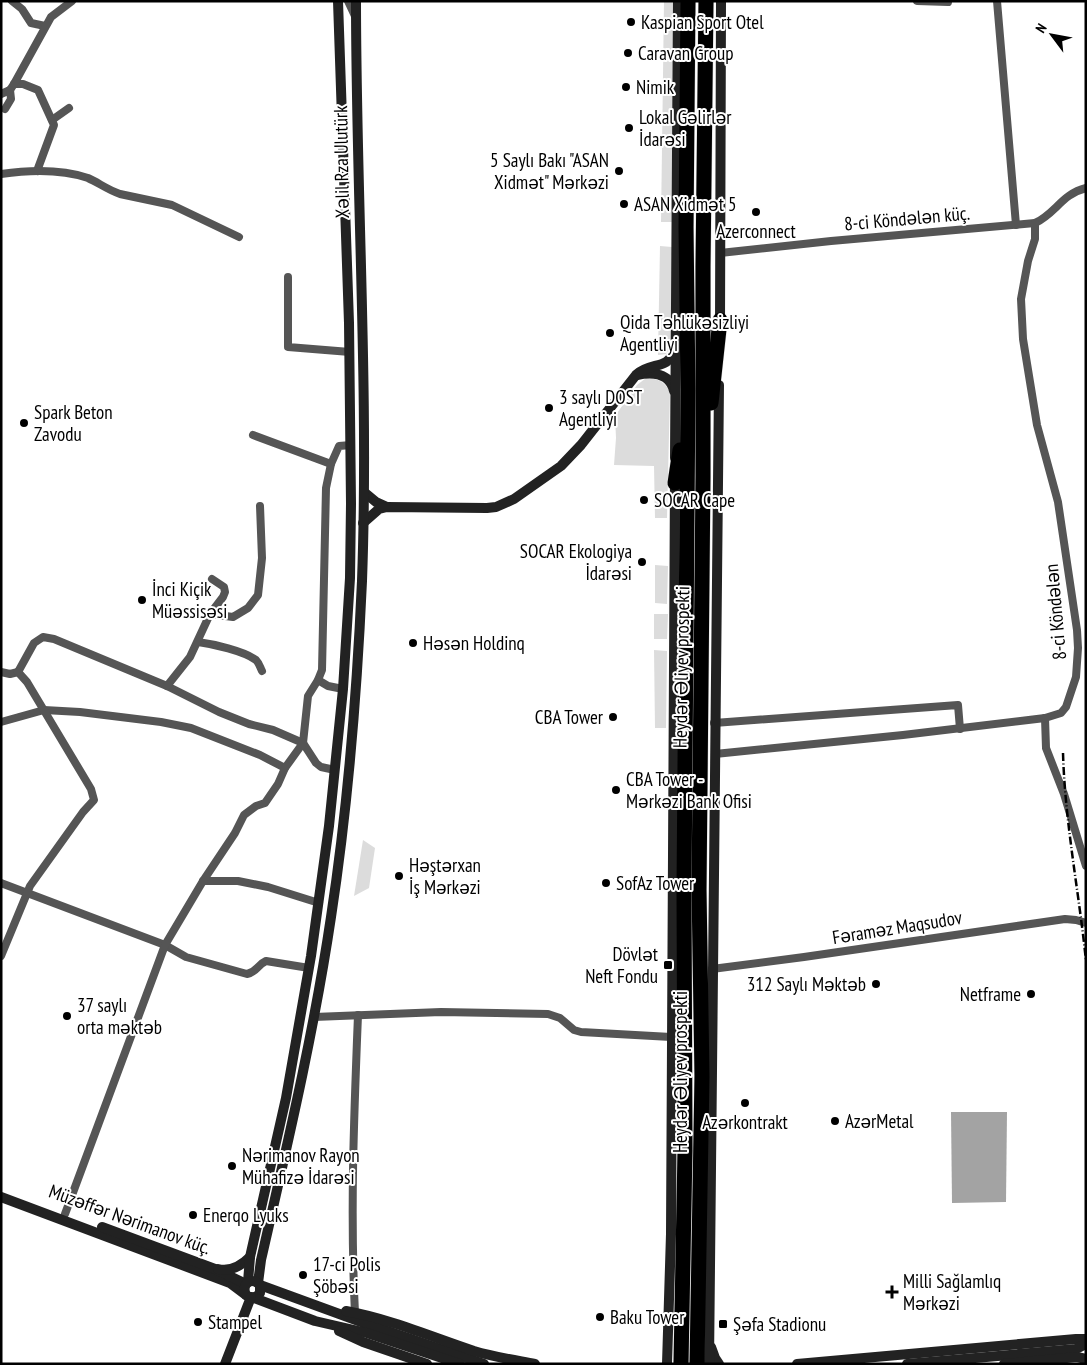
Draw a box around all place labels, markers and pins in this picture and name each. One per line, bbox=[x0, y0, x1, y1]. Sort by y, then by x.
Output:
place label: Kaspian Sport Otel bbox=[641, 10, 764, 34]
marker: Kaspian Sport Otel bbox=[625, 16, 637, 28]
place label: Caravan Group bbox=[638, 41, 733, 65]
marker: Caravan Group bbox=[622, 47, 634, 59]
place label: Nimik bbox=[636, 75, 675, 99]
marker: Nimik bbox=[620, 81, 632, 93]
place label: Lokal Gəlirlər İdarəsi bbox=[639, 105, 732, 151]
marker: Lokal Gəlirlər İdarəsi bbox=[623, 122, 635, 134]
place label: 5 Saylı Bakı "ASAN Xidmət" Mərkəzi bbox=[490, 148, 609, 194]
marker: 5 Saylı Bakı "ASAN Xidmət" Mərkəzi bbox=[613, 165, 625, 177]
place label: ASAN Xidmət 5 bbox=[634, 192, 737, 216]
marker: ASAN Xidmət 5 bbox=[618, 198, 630, 210]
marker: Azerconnect bbox=[750, 206, 762, 218]
place label: Azerconnect bbox=[716, 219, 796, 243]
place label: Qida Təhlükəsizliyi Agentliyi bbox=[620, 310, 749, 356]
marker: Qida Təhlükəsizliyi Agentliyi bbox=[604, 327, 616, 339]
place label: 3 saylı DOST Agentliyi bbox=[559, 385, 643, 431]
place label: Spark Beton Zavodu bbox=[34, 400, 113, 446]
marker: 3 saylı DOST Agentliyi bbox=[543, 402, 555, 414]
marker: Spark Beton Zavodu bbox=[18, 417, 30, 429]
place label: SOCAR Cape bbox=[654, 488, 735, 512]
marker: SOCAR Cape bbox=[638, 494, 650, 506]
place label: SOCAR Ekologiya İdarəsi bbox=[520, 539, 632, 585]
marker: SOCAR Ekologiya İdarəsi bbox=[636, 556, 648, 568]
place label: İnci Kiçik Müəssisəsi bbox=[152, 577, 227, 623]
marker: İnci Kiçik Müəssisəsi bbox=[136, 594, 148, 606]
place label: Həsən Holdinq bbox=[423, 631, 525, 655]
marker: Həsən Holdinq bbox=[407, 637, 419, 649]
place label: CBA Tower bbox=[535, 705, 604, 729]
marker: CBA Tower bbox=[607, 711, 619, 723]
place label: CBA Tower - Mərkəzi Bank Ofisi bbox=[626, 767, 752, 813]
marker: CBA Tower - Mərkəzi Bank Ofisi bbox=[610, 784, 622, 796]
place label: Həştərxan İş Mərkəzi bbox=[409, 853, 481, 899]
marker: Həştərxan İş Mərkəzi bbox=[393, 870, 405, 882]
place label: SofAz Tower bbox=[616, 871, 695, 895]
marker: SofAz Tower bbox=[600, 877, 612, 889]
place label: Dövlət Neft Fondu bbox=[585, 942, 659, 988]
marker: Dövlət Neft Fondu bbox=[662, 959, 674, 971]
place label: 312 Saylı Məktəb bbox=[747, 972, 866, 996]
marker: 312 Saylı Məktəb bbox=[870, 978, 882, 990]
place label: Netframe bbox=[960, 982, 1021, 1006]
marker: Netframe bbox=[1025, 988, 1037, 1000]
place label: 37 saylı orta məktəb bbox=[77, 993, 162, 1039]
marker: 37 saylı orta məktəb bbox=[61, 1010, 73, 1022]
marker: Azərkontrakt bbox=[739, 1097, 751, 1109]
place label: AzərMetal bbox=[845, 1109, 914, 1133]
place label: Azərkontrakt bbox=[702, 1110, 789, 1134]
marker: AzərMetal bbox=[829, 1115, 841, 1127]
place label: Nərimanov Rayon Mühafizə İdarəsi bbox=[242, 1143, 360, 1189]
marker: Nərimanov Rayon Mühafizə İdarəsi bbox=[226, 1160, 238, 1172]
place label: Enerqo Lyuks bbox=[203, 1203, 289, 1227]
marker: Enerqo Lyuks bbox=[187, 1209, 199, 1221]
place label: 17-ci Polis Şöbəsi bbox=[313, 1252, 381, 1298]
marker: 17-ci Polis Şöbəsi bbox=[297, 1269, 309, 1281]
place label: Milli Sağlamlıq Mərkəzi bbox=[903, 1269, 1001, 1315]
marker: Milli Sağlamlıq Mərkəzi bbox=[885, 1285, 899, 1299]
place label: Baku Tower bbox=[610, 1305, 685, 1329]
place label: Stampel bbox=[208, 1310, 262, 1334]
marker: Baku Tower bbox=[594, 1311, 606, 1323]
place label: Şəfa Stadionu bbox=[733, 1312, 826, 1336]
marker: Stampel bbox=[192, 1316, 204, 1328]
marker: Şəfa Stadionu bbox=[717, 1318, 729, 1330]

